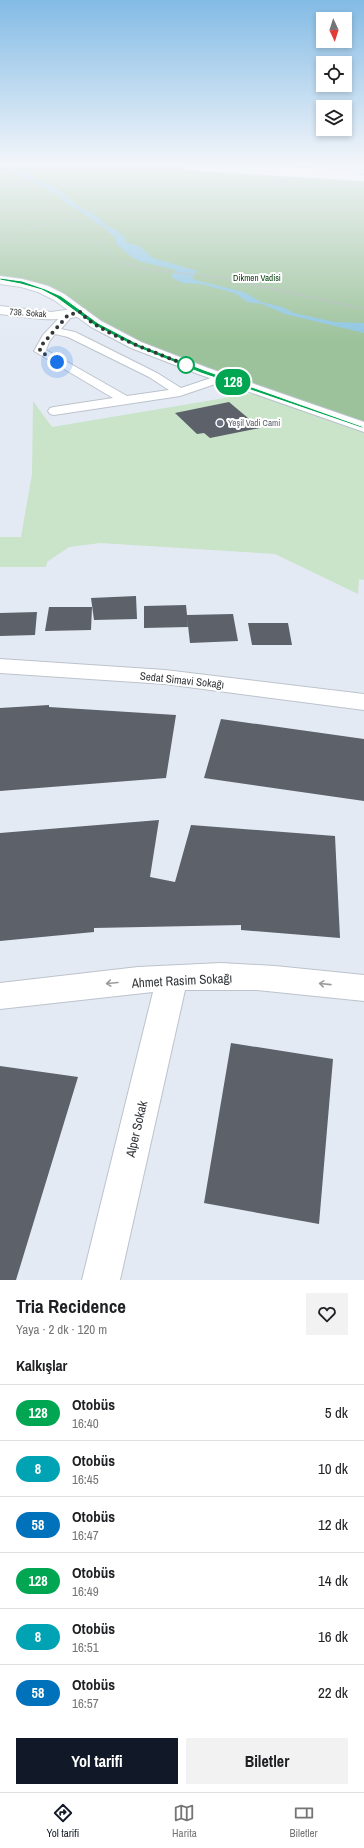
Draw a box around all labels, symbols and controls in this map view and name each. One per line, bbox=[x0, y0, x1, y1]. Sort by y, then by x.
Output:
north arrow bbox=[316, 12, 352, 48]
map controls bbox=[316, 12, 352, 136]
button: locate bbox=[316, 56, 352, 92]
button: layers bbox=[316, 100, 352, 136]
park label: Dikmen Vadisi bbox=[233, 272, 281, 284]
street label: 738. Sokak bbox=[9, 306, 47, 320]
your location bbox=[47, 352, 67, 372]
unlabelled marker bbox=[177, 356, 195, 374]
line badge: 128 bbox=[210, 369, 256, 395]
text: 128 bbox=[223, 373, 243, 391]
place label: Yeşil Vadi Cami bbox=[228, 417, 280, 429]
marker: Yeşil Vadi Cami bbox=[215, 418, 225, 428]
street label: Sedat Simavi Sokağı bbox=[139, 669, 225, 691]
street label: Ahmet Rasim Sokağı bbox=[130, 969, 233, 992]
one-way arrow bbox=[106, 980, 119, 987]
one-way arrow bbox=[319, 980, 332, 987]
street label: Alper Sokak bbox=[122, 1099, 151, 1160]
text: Tria Recidence bbox=[16, 1293, 126, 1319]
button: heart bbox=[306, 1293, 348, 1335]
text: Yaya · 2 dk · 120 m bbox=[16, 1321, 107, 1338]
text: Kalkışlar bbox=[16, 1355, 67, 1376]
text: Otobüs bbox=[72, 1394, 115, 1415]
text: 5 dk bbox=[325, 1402, 348, 1423]
text: 128 bbox=[28, 1404, 48, 1422]
text: 16:40 bbox=[72, 1415, 99, 1432]
text: Otobüs bbox=[72, 1450, 115, 1471]
text: 10 dk bbox=[318, 1458, 348, 1479]
text: 8 bbox=[35, 1460, 41, 1478]
text: 16:45 bbox=[72, 1471, 99, 1488]
text: Otobüs bbox=[72, 1506, 115, 1527]
text: 12 dk bbox=[318, 1514, 348, 1535]
text: 58 bbox=[32, 1516, 44, 1534]
text: 16:47 bbox=[72, 1527, 99, 1544]
text: Otobüs bbox=[72, 1562, 115, 1583]
text: 14 dk bbox=[318, 1570, 348, 1591]
text: 128 bbox=[28, 1572, 48, 1590]
text: 16:49 bbox=[72, 1583, 99, 1600]
text: Otobüs bbox=[72, 1618, 115, 1639]
text: 16 dk bbox=[318, 1626, 348, 1647]
text: 8 bbox=[35, 1628, 41, 1646]
text: 16:51 bbox=[72, 1639, 99, 1656]
text: Otobüs bbox=[72, 1674, 115, 1695]
text: 22 dk bbox=[318, 1682, 348, 1703]
text: 58 bbox=[32, 1684, 44, 1702]
text: 16:57 bbox=[72, 1695, 99, 1712]
button: Yol tarifi bbox=[16, 1738, 178, 1784]
button: Biletler bbox=[186, 1738, 348, 1784]
tab: Yol tarifi bbox=[46, 1802, 79, 1840]
tab: Harita bbox=[172, 1802, 197, 1840]
tab: Biletler bbox=[290, 1802, 318, 1840]

